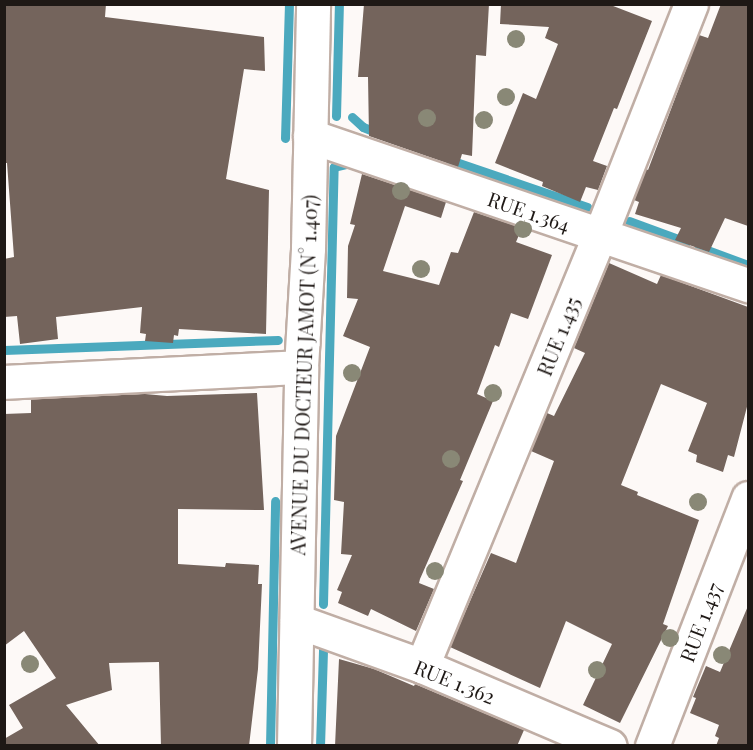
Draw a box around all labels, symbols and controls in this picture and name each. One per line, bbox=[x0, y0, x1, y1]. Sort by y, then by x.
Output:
street label: RUE 1.364 bbox=[485, 186, 573, 236]
street label: AVENUE DU DOCTEUR JAMOT (N° 1.407) bbox=[285, 194, 321, 556]
street label: RUE 1.435 bbox=[531, 293, 585, 379]
street label: RUE 1.437 bbox=[674, 579, 726, 665]
street label: RUE 1.362 bbox=[411, 654, 499, 708]

